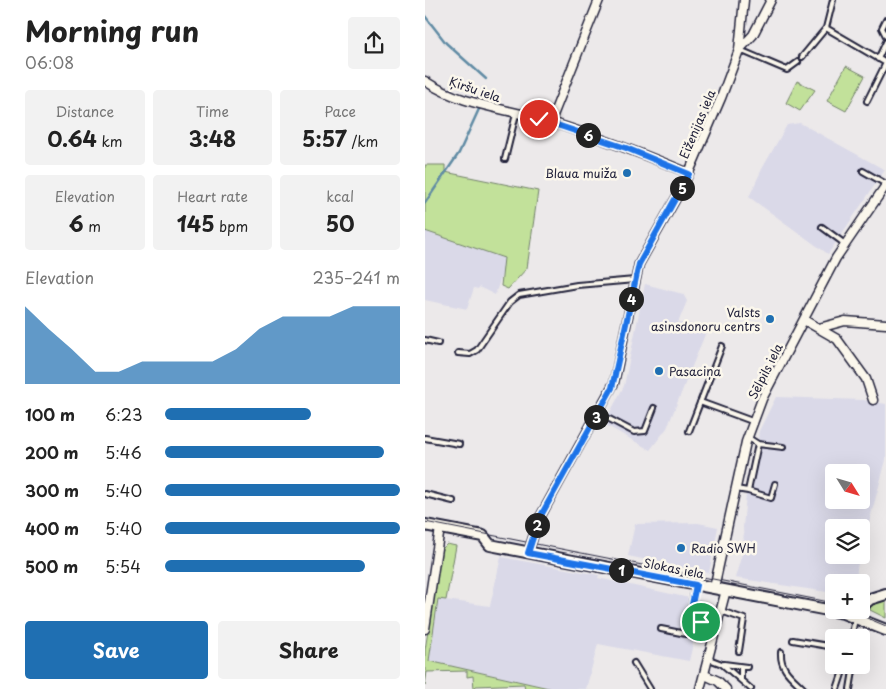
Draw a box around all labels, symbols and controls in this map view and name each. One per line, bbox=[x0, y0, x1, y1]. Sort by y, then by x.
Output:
text: Morning run bbox=[25, 9, 199, 52]
button: share bbox=[348, 17, 400, 69]
text: 06:08 bbox=[25, 50, 74, 74]
street label: Ķiršu iela bbox=[447, 72, 504, 106]
street label: Eiženijas iela bbox=[674, 86, 720, 161]
pin bbox=[518, 98, 560, 140]
text: Distance bbox=[55, 101, 114, 122]
text: Time bbox=[196, 101, 229, 122]
text: Pace bbox=[324, 101, 356, 122]
icon: check bbox=[525, 105, 553, 133]
text: 0.64 bbox=[47, 122, 97, 154]
text: 3:48 bbox=[189, 122, 236, 154]
text: 5:57 bbox=[302, 122, 347, 154]
pin: 6 bbox=[575, 122, 601, 148]
text: 6 bbox=[584, 125, 593, 146]
text: km bbox=[97, 131, 122, 152]
text: /km bbox=[347, 131, 378, 152]
place label: Blaua muiža bbox=[545, 164, 617, 182]
marker: Blaua muiža bbox=[621, 167, 633, 179]
pin: 5 bbox=[669, 176, 695, 200]
text: 5 bbox=[678, 178, 687, 199]
text: Elevation bbox=[55, 186, 115, 207]
text: Heart rate bbox=[177, 186, 248, 207]
text: kcal bbox=[326, 186, 354, 207]
text: 6 bbox=[69, 207, 84, 239]
text: 145 bbox=[177, 207, 215, 239]
text: 50 bbox=[326, 207, 355, 239]
text: m bbox=[84, 216, 101, 237]
text: bpm bbox=[215, 216, 248, 237]
text: Elevation bbox=[25, 265, 94, 289]
text: 235–241 m bbox=[313, 265, 400, 289]
pin: 4 bbox=[619, 286, 643, 312]
text: 4 bbox=[627, 289, 636, 310]
place label: Valsts asinsdonoru centrs bbox=[651, 303, 760, 335]
marker: Valsts asinsdonoru centrs bbox=[764, 313, 776, 325]
street label: Sēlpils iela bbox=[743, 340, 787, 402]
place label: Pasaciņa bbox=[669, 362, 721, 380]
marker: Pasaciņa bbox=[653, 365, 665, 377]
text: 100 m bbox=[25, 402, 75, 426]
text: 6:23 bbox=[105, 402, 142, 426]
pin: 3 bbox=[583, 404, 609, 430]
text: 3 bbox=[592, 407, 601, 428]
text: 200 m bbox=[25, 440, 79, 464]
text: 5:46 bbox=[105, 440, 142, 464]
north arrow bbox=[825, 464, 870, 509]
map controls bbox=[825, 464, 870, 674]
text: 300 m bbox=[25, 478, 79, 502]
text: 5:40 bbox=[105, 478, 142, 502]
pin: 2 bbox=[525, 512, 549, 538]
text: 2 bbox=[533, 515, 542, 536]
text: 400 m bbox=[25, 516, 79, 540]
text: 5:40 bbox=[105, 516, 142, 540]
button: layers bbox=[825, 519, 870, 564]
place label: Radio SWH bbox=[691, 539, 756, 557]
marker: Radio SWH bbox=[675, 542, 687, 554]
street label: Slokas iela bbox=[642, 553, 706, 583]
text: 500 m bbox=[25, 554, 78, 578]
text: 5:54 bbox=[105, 554, 141, 578]
pin: 1 bbox=[609, 558, 633, 582]
text: 1 bbox=[618, 560, 625, 581]
button: + bbox=[825, 574, 870, 619]
pin bbox=[680, 601, 722, 643]
icon: arrive bbox=[687, 608, 715, 636]
button: Save bbox=[25, 621, 208, 679]
button: Share bbox=[218, 621, 400, 679]
button: − bbox=[825, 629, 870, 674]

